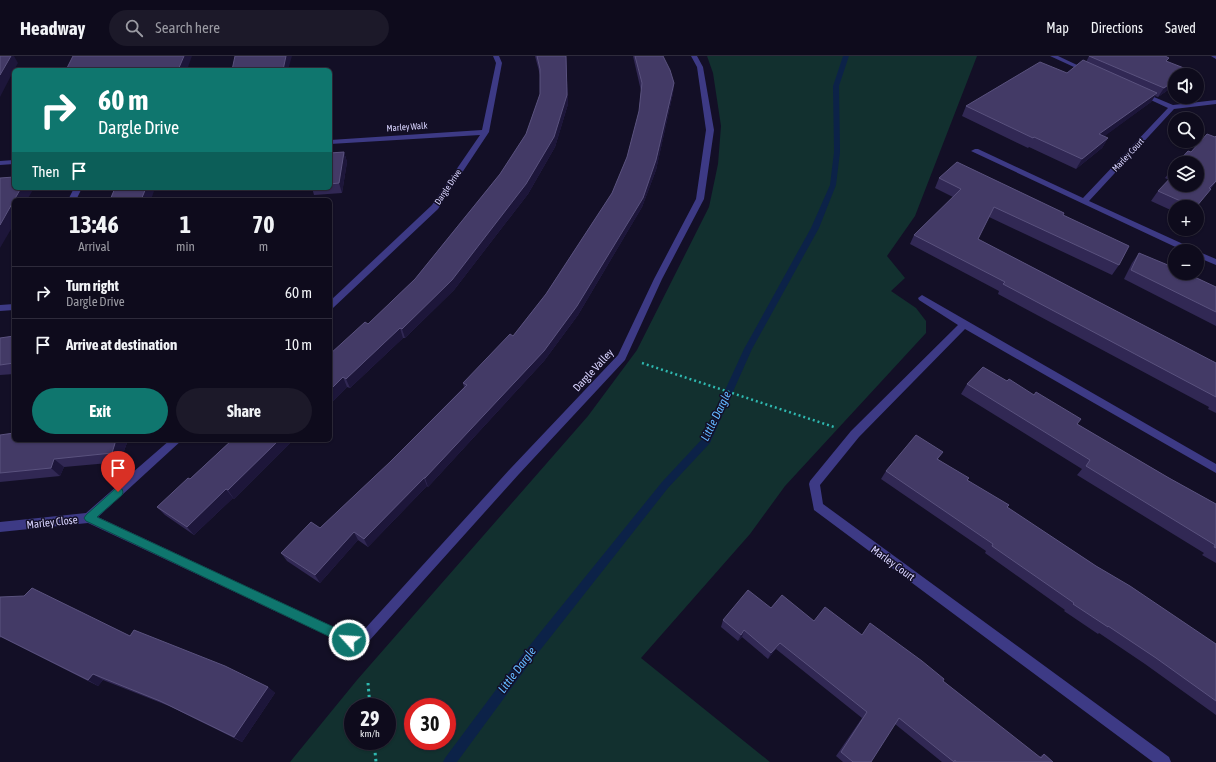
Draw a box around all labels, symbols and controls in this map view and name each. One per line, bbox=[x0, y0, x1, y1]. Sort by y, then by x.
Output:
search box bbox=[109, 10, 389, 46]
text: Headway bbox=[20, 17, 85, 39]
icon: search bbox=[123, 17, 145, 39]
text: Search here bbox=[155, 19, 220, 36]
text: Map bbox=[1046, 20, 1069, 36]
text: Directions bbox=[1091, 20, 1143, 36]
text: Saved bbox=[1165, 20, 1196, 36]
map controls bbox=[1168, 68, 1204, 280]
button: sound bbox=[1168, 68, 1204, 104]
icon: right bbox=[32, 84, 84, 136]
text: 60 m bbox=[98, 84, 148, 116]
button: search bbox=[1168, 112, 1204, 148]
text: Dargle Drive bbox=[98, 117, 179, 138]
street label: Marley Walk bbox=[386, 121, 428, 133]
street label: Marley Court bbox=[1110, 136, 1146, 174]
button: layers bbox=[1168, 156, 1204, 192]
icon: arrive bbox=[68, 160, 90, 182]
text: Then bbox=[32, 163, 60, 180]
street label: Dargle Drive bbox=[433, 167, 463, 207]
button: + bbox=[1168, 200, 1204, 236]
text: 13:46 bbox=[69, 211, 119, 238]
text: 1 bbox=[180, 211, 191, 238]
text: 70 bbox=[252, 211, 275, 238]
text: Arrival bbox=[78, 239, 110, 254]
text: min bbox=[176, 239, 195, 254]
text: m bbox=[259, 239, 268, 254]
button: − bbox=[1168, 244, 1204, 280]
text: Turn right bbox=[66, 277, 119, 294]
icon: right bbox=[32, 282, 54, 304]
text: 60 m bbox=[285, 284, 312, 301]
text: Dargle Drive bbox=[66, 294, 125, 309]
icon: arrive bbox=[32, 334, 54, 356]
text: Arrive at destination bbox=[66, 336, 177, 353]
text: 10 m bbox=[285, 336, 312, 353]
street label: Dargle Valley bbox=[570, 346, 616, 394]
button: Exit bbox=[32, 388, 168, 434]
button: Share bbox=[176, 388, 312, 434]
water label: Little Dargle bbox=[698, 388, 734, 443]
pin bbox=[101, 451, 135, 492]
icon: arrive bbox=[107, 457, 129, 479]
street label: Marley Close bbox=[26, 513, 78, 531]
street label: Marley Court bbox=[869, 543, 917, 583]
position arrow bbox=[328, 619, 370, 661]
water label: Little Dargle bbox=[495, 644, 539, 696]
speed limit sign: 30 bbox=[404, 698, 456, 750]
text: 29 bbox=[361, 707, 379, 730]
text: km/h bbox=[360, 728, 380, 739]

